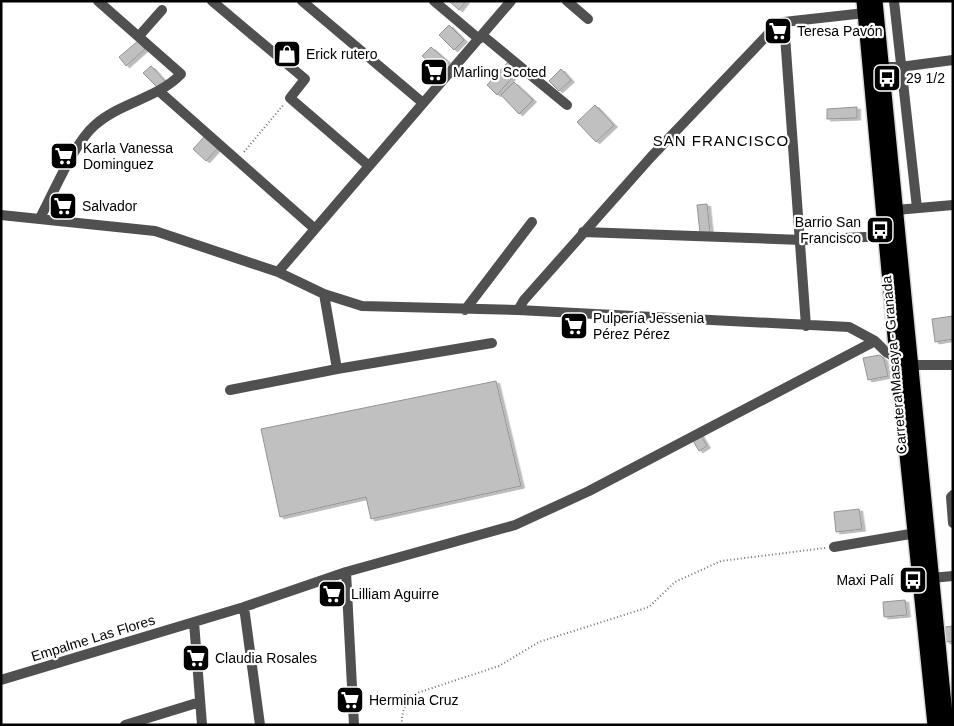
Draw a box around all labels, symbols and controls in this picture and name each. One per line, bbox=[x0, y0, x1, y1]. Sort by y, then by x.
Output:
supermarket icon: Teresa Pavón bbox=[763, 16, 793, 46]
place label: Teresa Pavón bbox=[797, 23, 883, 39]
shop icon: Erick rutero bbox=[272, 39, 302, 69]
place label: Erick rutero bbox=[306, 46, 378, 62]
supermarket icon: Marling Scoted bbox=[419, 57, 449, 87]
bus stop icon: 29 1/2 bbox=[872, 63, 902, 93]
place label: Marling Scoted bbox=[453, 64, 546, 80]
place label: 29 1/2 bbox=[906, 70, 945, 86]
district label: SAN FRANCISCO bbox=[653, 132, 789, 149]
place label: Karla Vanessa Dominguez bbox=[83, 140, 173, 172]
supermarket icon: Karla Vanessa Dominguez bbox=[49, 141, 79, 171]
supermarket icon: Salvador bbox=[48, 191, 78, 221]
place label: Salvador bbox=[82, 198, 138, 214]
place label: Barrio San Francisco bbox=[795, 214, 861, 246]
bus stop icon: Barrio San Francisco bbox=[865, 215, 895, 245]
street label: Carretera Masaya - Granada bbox=[878, 275, 910, 455]
place label: Pulpería Jessenia Pérez Pérez bbox=[593, 310, 705, 342]
supermarket icon: Pulpería Jessenia Pérez Pérez bbox=[559, 311, 589, 341]
bus stop icon: Maxi Palí bbox=[898, 565, 928, 595]
place label: Maxi Palí bbox=[836, 572, 894, 588]
supermarket icon: Lilliam Aguirre bbox=[317, 579, 347, 609]
place label: Lilliam Aguirre bbox=[351, 586, 439, 602]
street label: Empalme Las Flores bbox=[29, 612, 157, 664]
supermarket icon: Claudia Rosales bbox=[181, 643, 211, 673]
place label: Claudia Rosales bbox=[215, 650, 317, 666]
supermarket icon: Herminia Cruz bbox=[335, 685, 365, 715]
place label: Herminia Cruz bbox=[369, 692, 458, 708]

